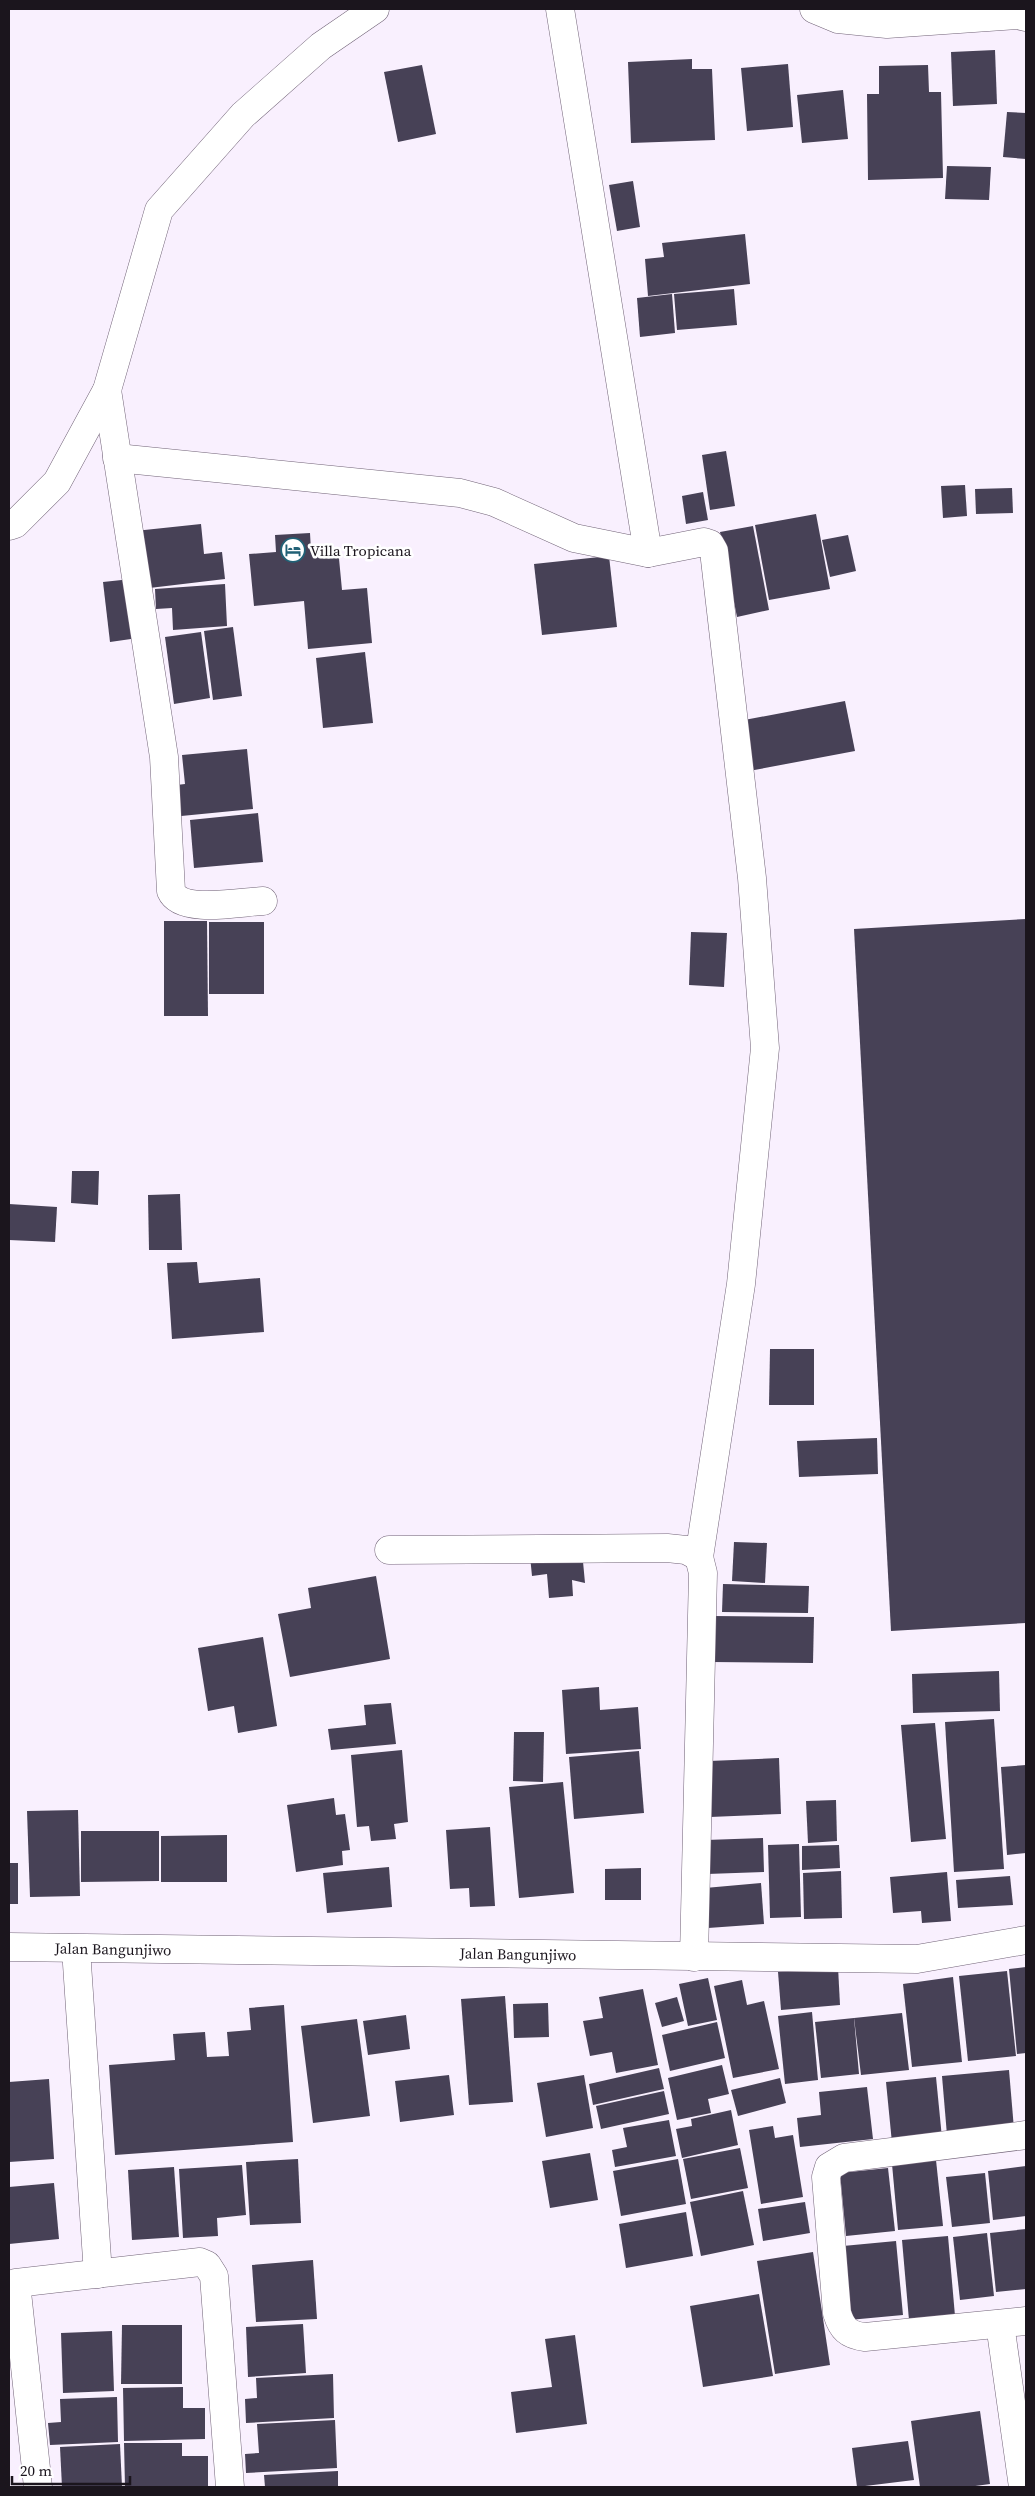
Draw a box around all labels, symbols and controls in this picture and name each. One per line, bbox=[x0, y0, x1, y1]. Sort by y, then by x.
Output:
hotel icon: Villa Tropicana bbox=[280, 537, 306, 563]
place label: Villa Tropicana bbox=[310, 540, 412, 561]
street label: Jalan Bangunjiwo bbox=[53, 1937, 172, 1961]
street label: Jalan Bangunjiwo bbox=[458, 1942, 577, 1966]
scale bar bbox=[12, 2454, 130, 2486]
text: 20 m bbox=[20, 2460, 52, 2481]

